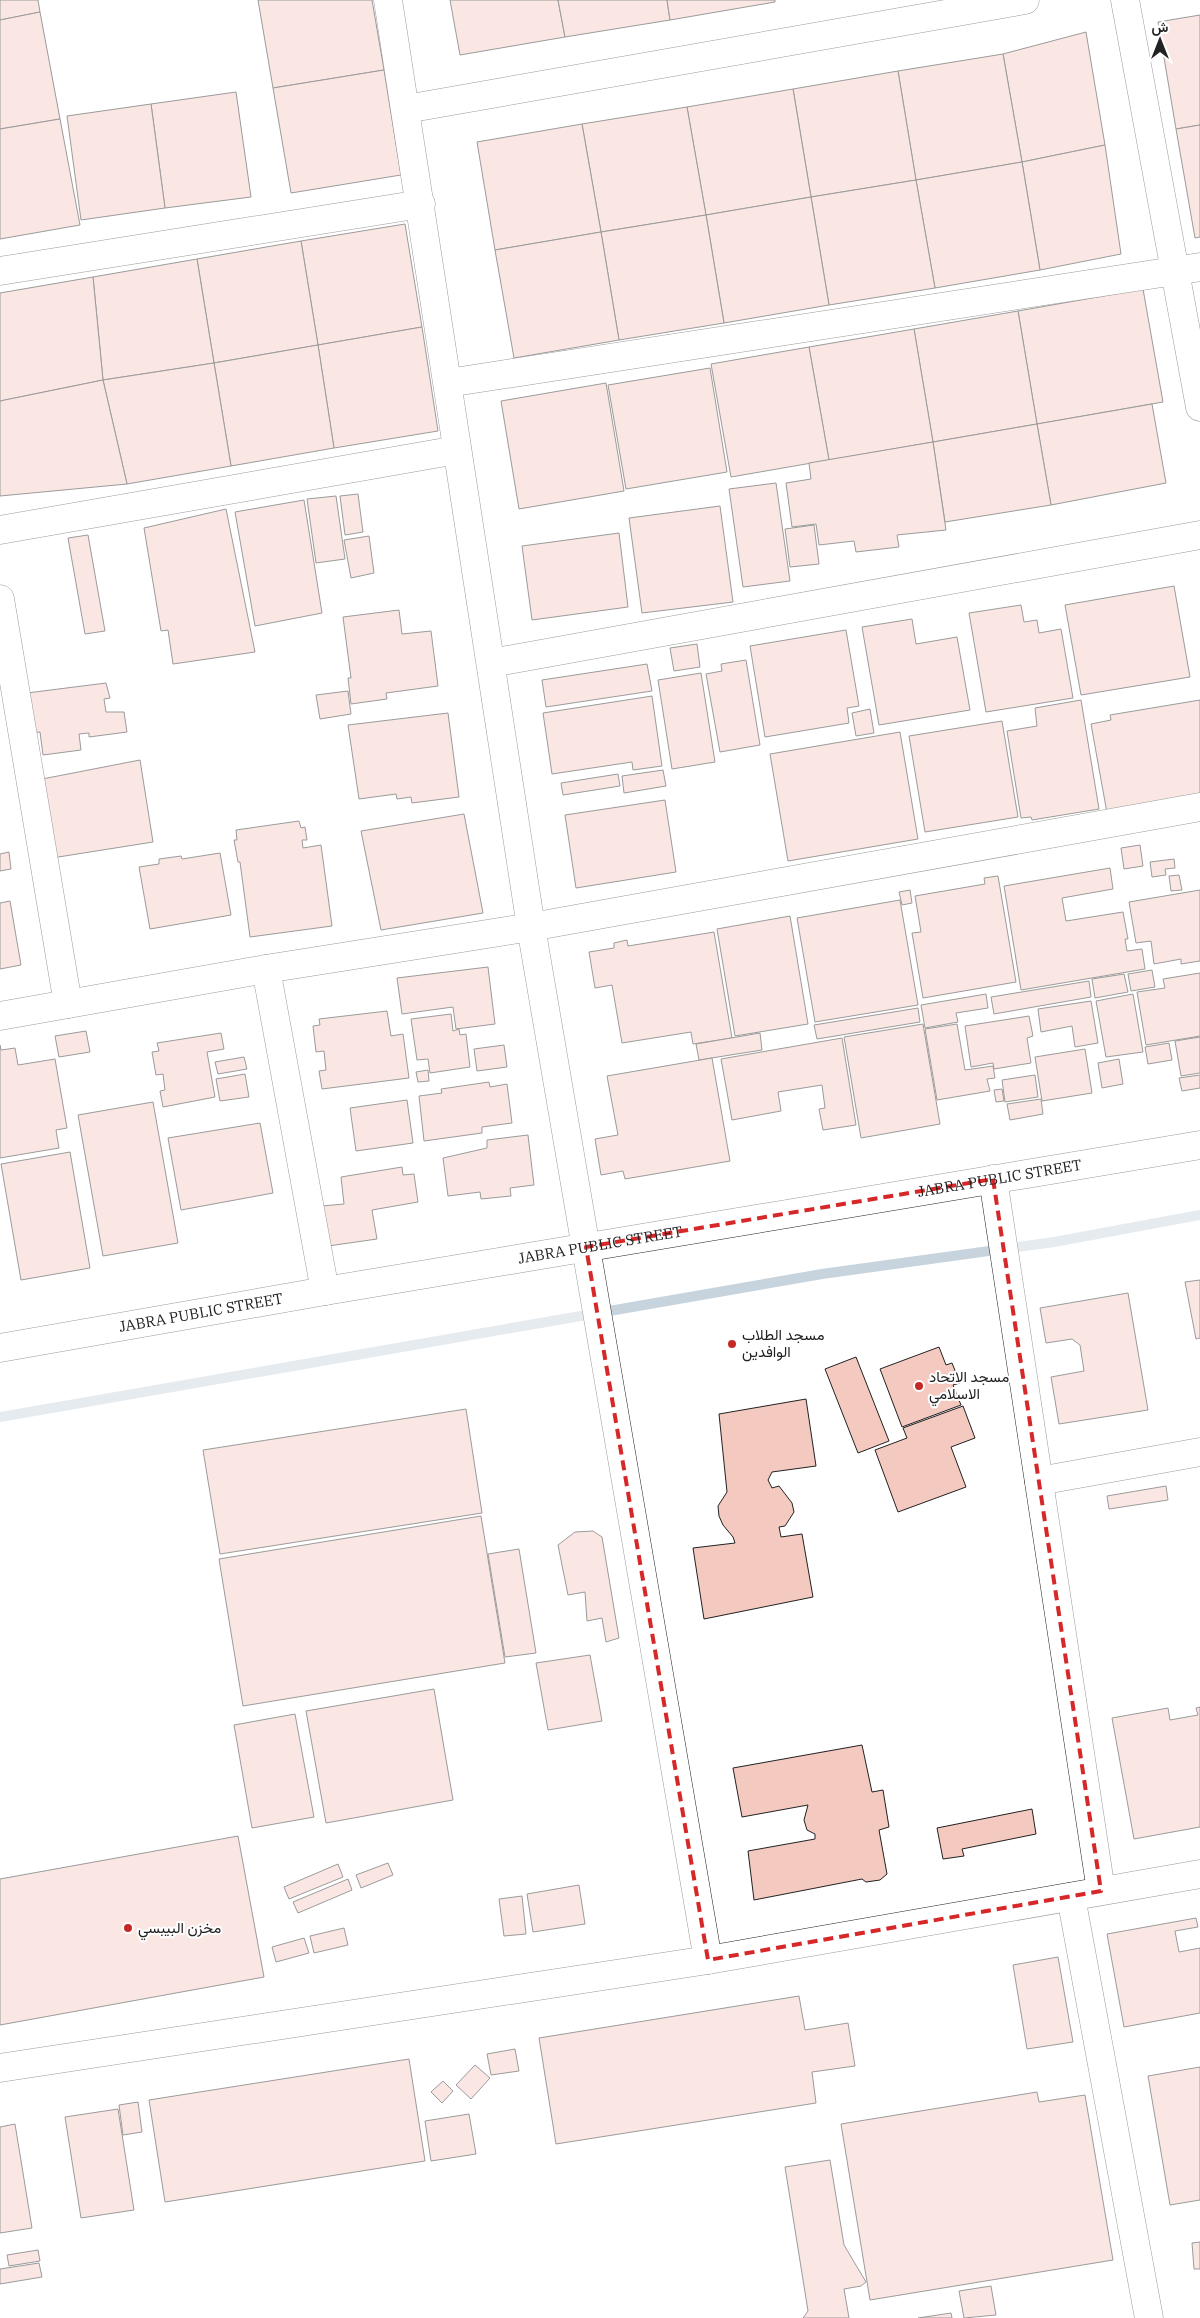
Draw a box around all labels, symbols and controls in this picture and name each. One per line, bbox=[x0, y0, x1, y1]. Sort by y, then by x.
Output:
north arrow bbox=[1135, 15, 1185, 65]
text: ش bbox=[1152, 18, 1169, 36]
street label: JABRA PUBLIC STREET bbox=[916, 1155, 1083, 1201]
street label: JABRA PUBLIC STREET bbox=[517, 1221, 684, 1268]
street label: JABRA PUBLIC STREET bbox=[117, 1289, 285, 1336]
place label: مسجد الطلاب الوافدين bbox=[742, 1325, 824, 1362]
marker: مسجد الطلاب الوافدين bbox=[726, 1338, 738, 1350]
place label: مسجد الاتحاد الاسلامي bbox=[929, 1367, 1009, 1407]
marker: مسجد الاتحاد الاسلامي bbox=[913, 1380, 925, 1392]
place label: مخزن البيبسي bbox=[138, 1918, 221, 1941]
marker: مخزن البيبسي bbox=[122, 1922, 134, 1934]

